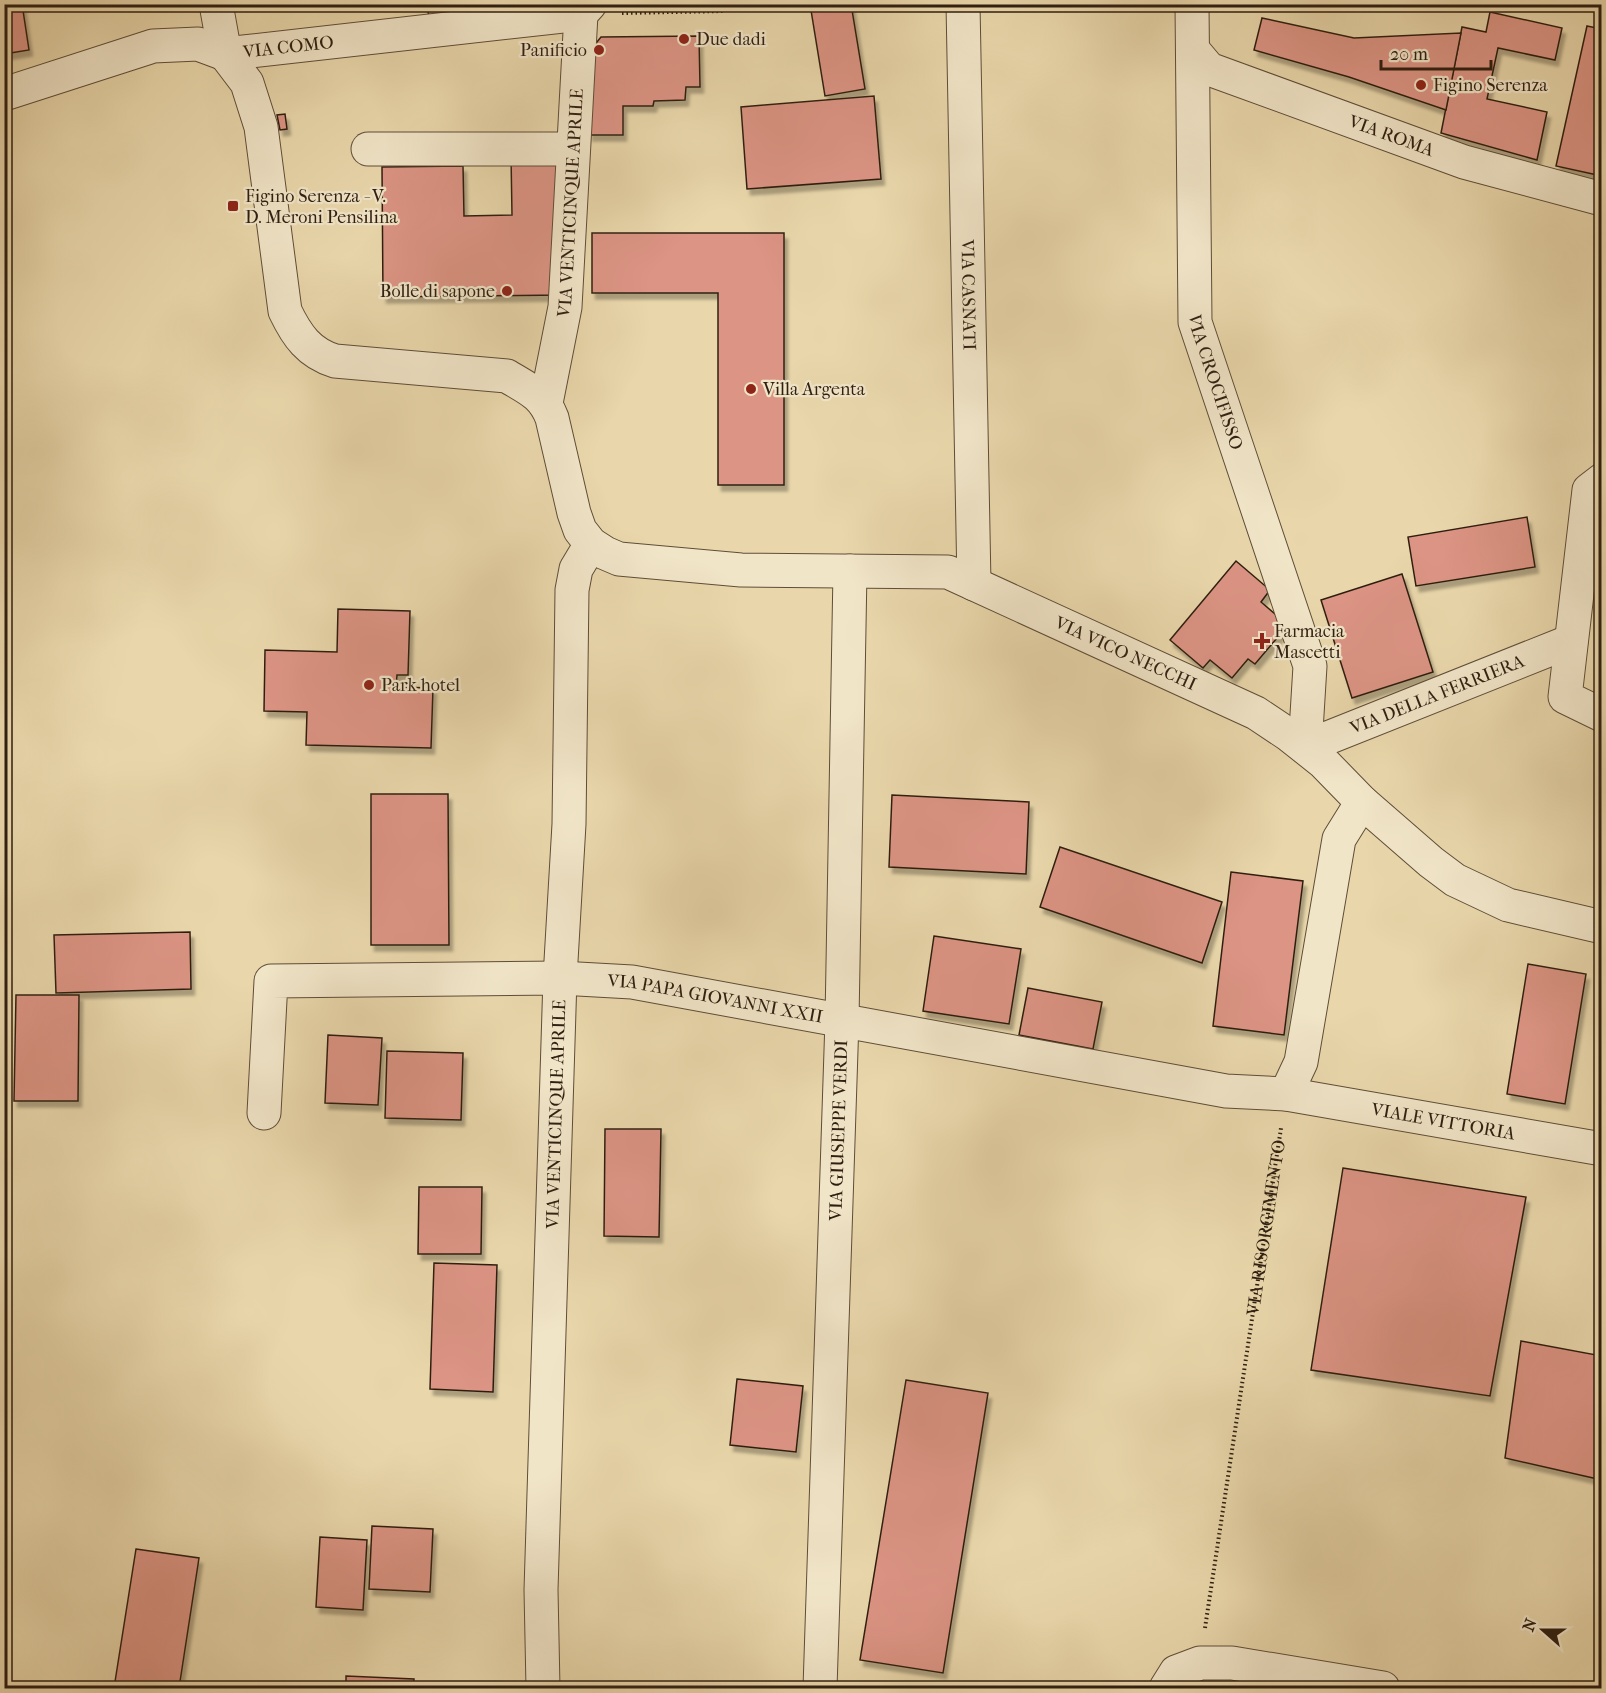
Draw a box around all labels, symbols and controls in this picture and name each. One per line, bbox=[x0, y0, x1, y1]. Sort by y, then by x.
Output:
place label: Due dadi bbox=[696, 29, 767, 50]
street label: VIA COMO bbox=[241, 31, 335, 63]
marker: Due dadi bbox=[677, 32, 691, 46]
scale bar bbox=[1381, 33, 1490, 71]
place label: Panificio bbox=[520, 40, 587, 61]
marker: Panificio bbox=[592, 43, 606, 57]
text: 20 m bbox=[1390, 44, 1428, 65]
place label: Figino Serenza bbox=[1433, 75, 1548, 96]
marker: Figino Serenza bbox=[1414, 78, 1428, 92]
street label: VIA VENTICINQUE APRILE bbox=[552, 88, 587, 320]
street label: VIA ROMA bbox=[1345, 110, 1437, 161]
place label: Figino Serenza - V. D. Meroni Pensilina bbox=[245, 186, 398, 228]
marker: Figino Serenza - V. D. Meroni Pensilina bbox=[226, 199, 240, 213]
street label: VIA CASNATI bbox=[957, 238, 980, 351]
place label: Bolle di sapone bbox=[380, 281, 495, 302]
marker: Bolle di sapone bbox=[500, 284, 514, 298]
street label: VIA CROCIFISSO bbox=[1184, 313, 1247, 452]
place label: Villa Argenta bbox=[762, 379, 866, 400]
marker: Villa Argenta bbox=[744, 382, 758, 396]
street label: VIA VICO NECCHI bbox=[1051, 611, 1200, 695]
place label: Farmacia Mascetti bbox=[1274, 621, 1345, 663]
marker: Farmacia Mascetti bbox=[1255, 634, 1269, 648]
street label: VIA DELLA FERRIERA bbox=[1346, 650, 1528, 739]
place label: Park hotel bbox=[381, 675, 460, 696]
marker: Park hotel bbox=[362, 678, 376, 692]
street label: VIA PAPA GIOVANNI XXII bbox=[606, 970, 825, 1027]
street label: VIA VENTICINQUE APRILE bbox=[542, 999, 570, 1230]
street label: VIA GIUSEPPE VERDI bbox=[825, 1039, 852, 1222]
street label: VIALE VITTORIA bbox=[1369, 1098, 1517, 1144]
street label: VIA RISORGIMENTO bbox=[1242, 1138, 1290, 1318]
north arrow bbox=[1513, 1600, 1573, 1660]
text: N bbox=[1518, 1615, 1541, 1634]

